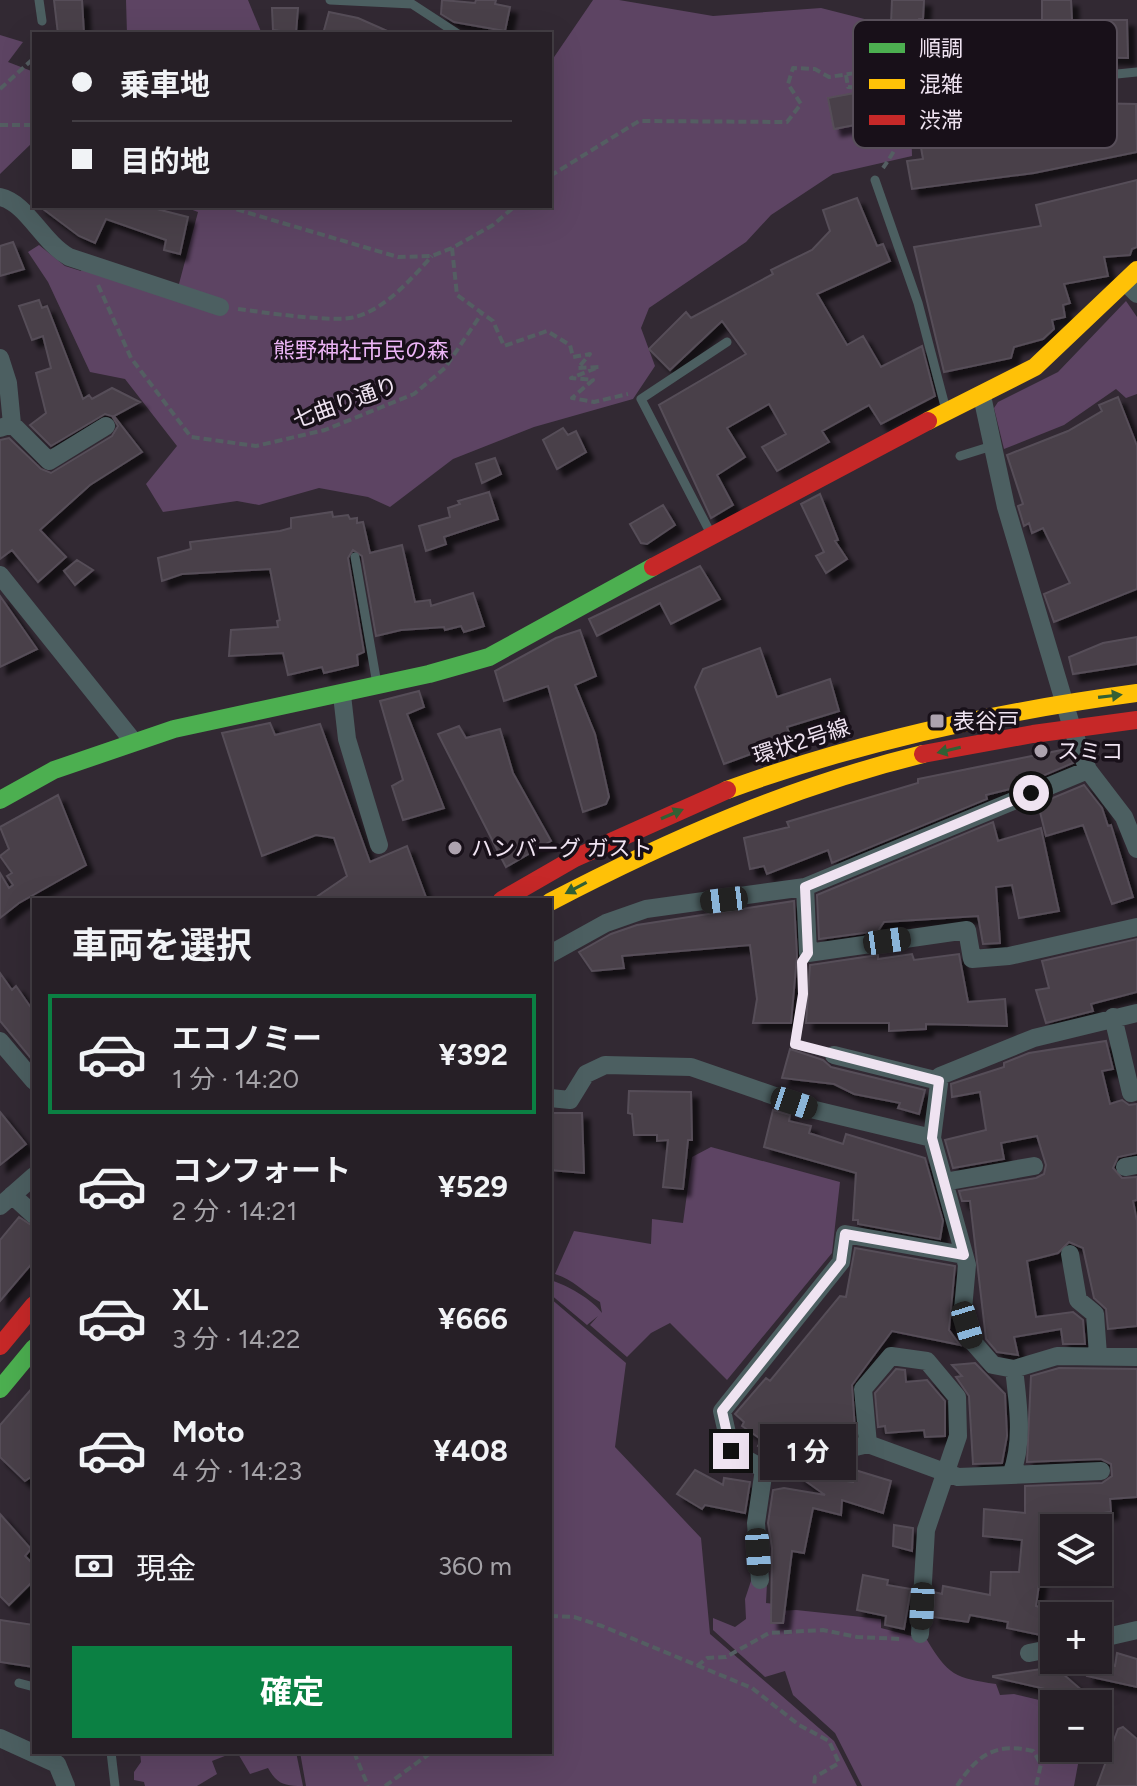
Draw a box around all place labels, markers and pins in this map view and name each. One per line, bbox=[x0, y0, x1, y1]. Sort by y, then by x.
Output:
place label: 表谷戸 bbox=[953, 708, 1019, 735]
marker: 表谷戸 bbox=[928, 712, 946, 730]
place label: スミコ bbox=[1057, 738, 1123, 765]
marker: スミコ bbox=[1032, 742, 1050, 760]
place label: ハンバーグ ガスト bbox=[471, 835, 652, 862]
marker: ハンバーグ ガスト bbox=[446, 839, 464, 857]

